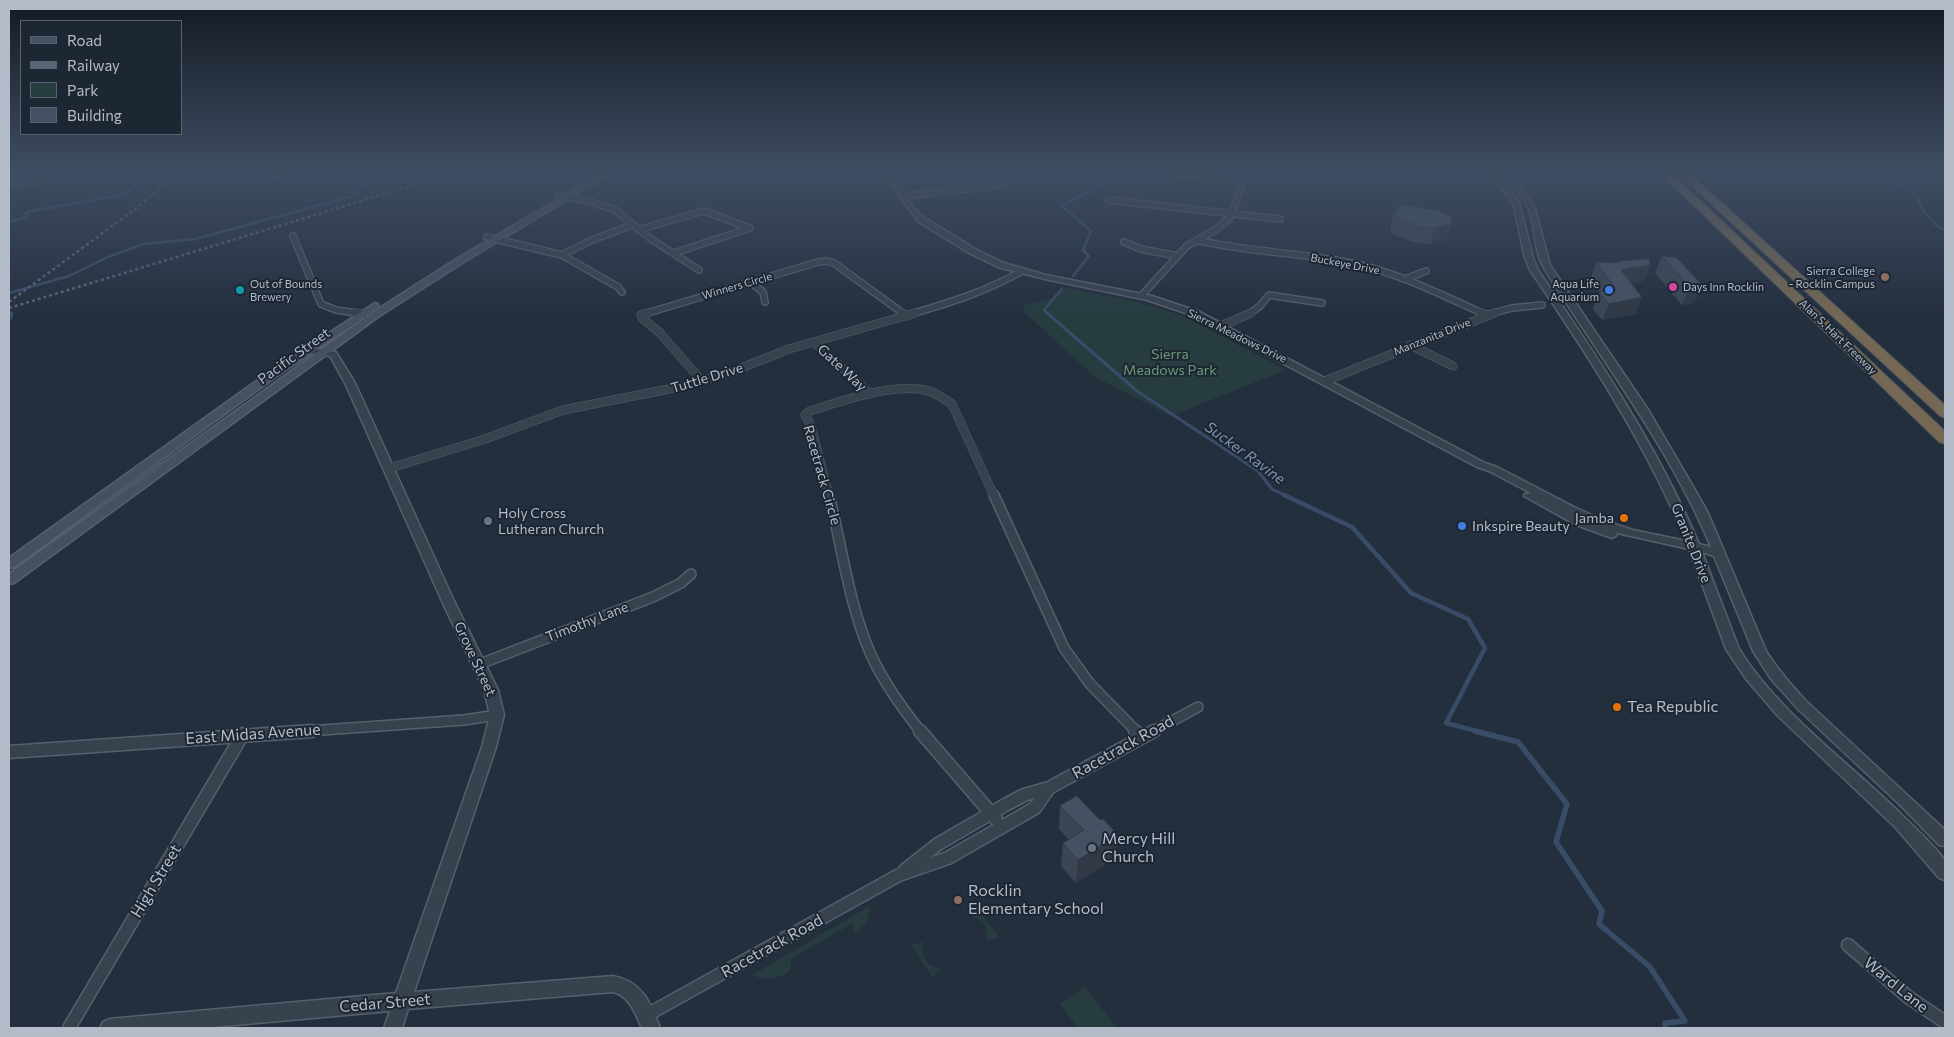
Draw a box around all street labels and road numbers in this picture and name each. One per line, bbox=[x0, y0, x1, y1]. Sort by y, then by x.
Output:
street label: Buckeye Drive bbox=[1309, 251, 1381, 277]
street label: Winners Circle bbox=[700, 270, 774, 302]
street label: Alan S. Hart Freeway bbox=[1797, 297, 1879, 377]
street label: Sierra Meadows Drive bbox=[1185, 306, 1289, 366]
street label: Manzanita Drive bbox=[1392, 316, 1472, 358]
street label: Pacific Street bbox=[255, 324, 333, 388]
street label: Gate Way bbox=[814, 341, 870, 395]
street label: Tuttle Drive bbox=[669, 359, 745, 397]
street label: Racetrack Circle bbox=[800, 423, 844, 527]
street label: Granite Drive bbox=[1667, 501, 1715, 585]
street label: Timothy Lane bbox=[543, 599, 631, 645]
street label: Grove Street bbox=[450, 619, 500, 699]
street label: Racetrack Road bbox=[1069, 711, 1177, 783]
street label: East Midas Avenue bbox=[185, 720, 321, 748]
street label: High Street bbox=[127, 841, 185, 921]
street label: Racetrack Road bbox=[718, 910, 826, 982]
street label: Ward Lane bbox=[1860, 953, 1932, 1017]
street label: Cedar Street bbox=[338, 989, 432, 1017]

